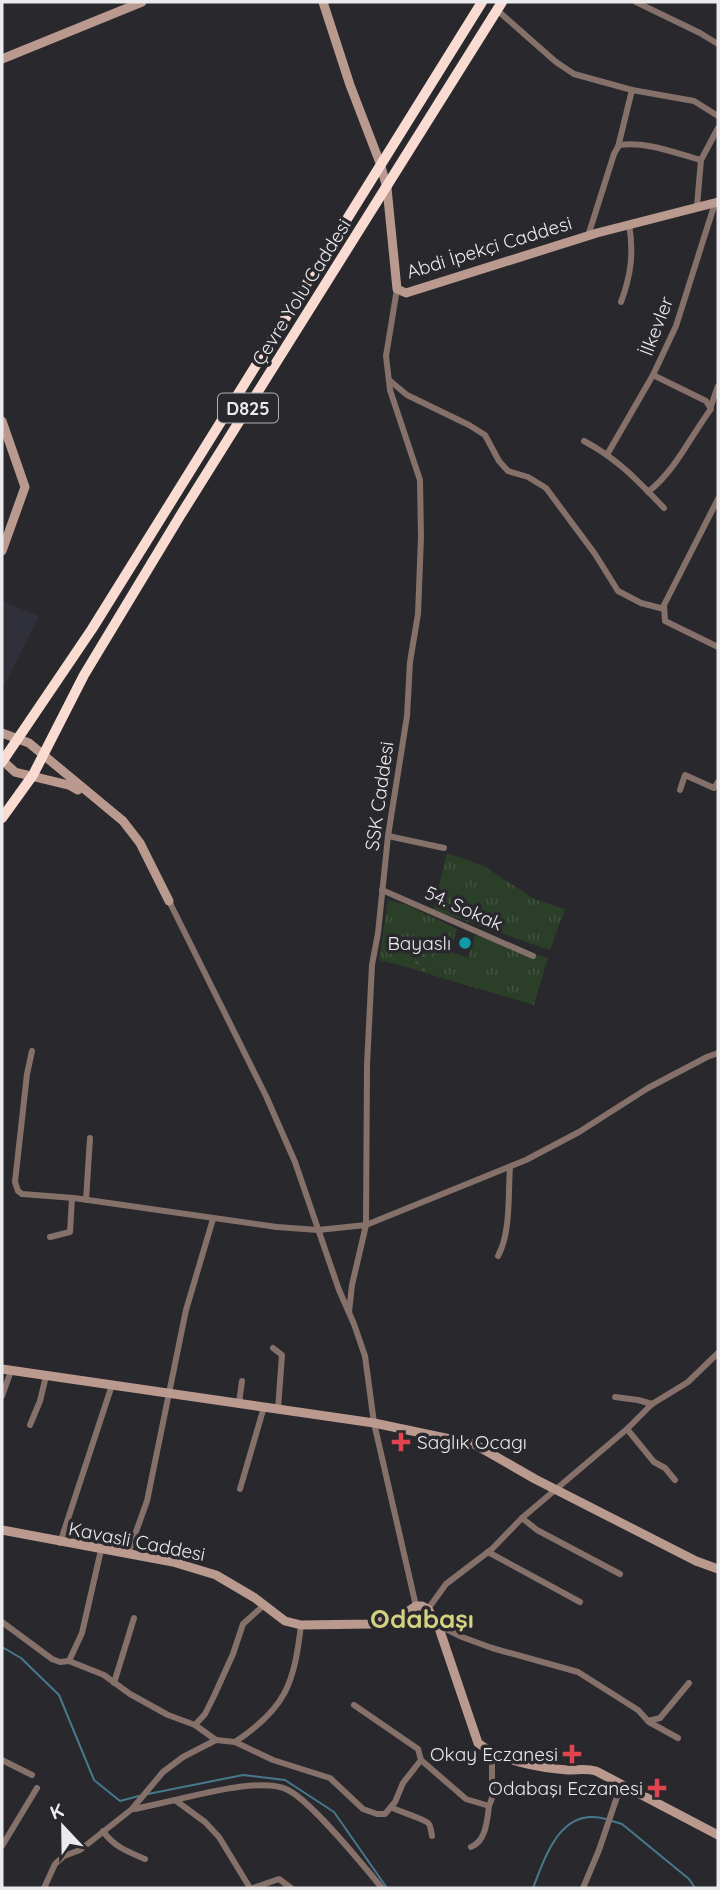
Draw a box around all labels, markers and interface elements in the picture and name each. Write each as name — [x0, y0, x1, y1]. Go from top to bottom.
street label: Abdi İpekçi Caddesi — [403, 210, 575, 284]
street label: Çevre Yolu Caddesi — [246, 214, 356, 370]
street label: İlkevler — [634, 292, 679, 359]
road number: D825 — [218, 394, 278, 422]
street label: SSK Caddesi — [359, 740, 399, 852]
street label: 54. Sokak — [421, 880, 507, 936]
place label: Bayaslı — [387, 931, 451, 955]
marker: Bayaslı — [457, 935, 473, 951]
place label: Saglık Ocagı — [417, 1430, 527, 1454]
marker: Saglık Ocagı — [391, 1432, 411, 1452]
street label: Kavasli Caddesi — [67, 1516, 207, 1566]
district label: Odabaşı — [370, 1602, 474, 1635]
place label: Okay Eczanesi — [430, 1742, 558, 1766]
marker: Okay Eczanesi — [564, 1746, 580, 1762]
place label: Odabaşı Eczanesi — [488, 1776, 643, 1800]
marker: Odabaşı Eczanesi — [649, 1780, 665, 1796]
north arrow — [28, 1792, 98, 1862]
text: K — [46, 1798, 67, 1825]

